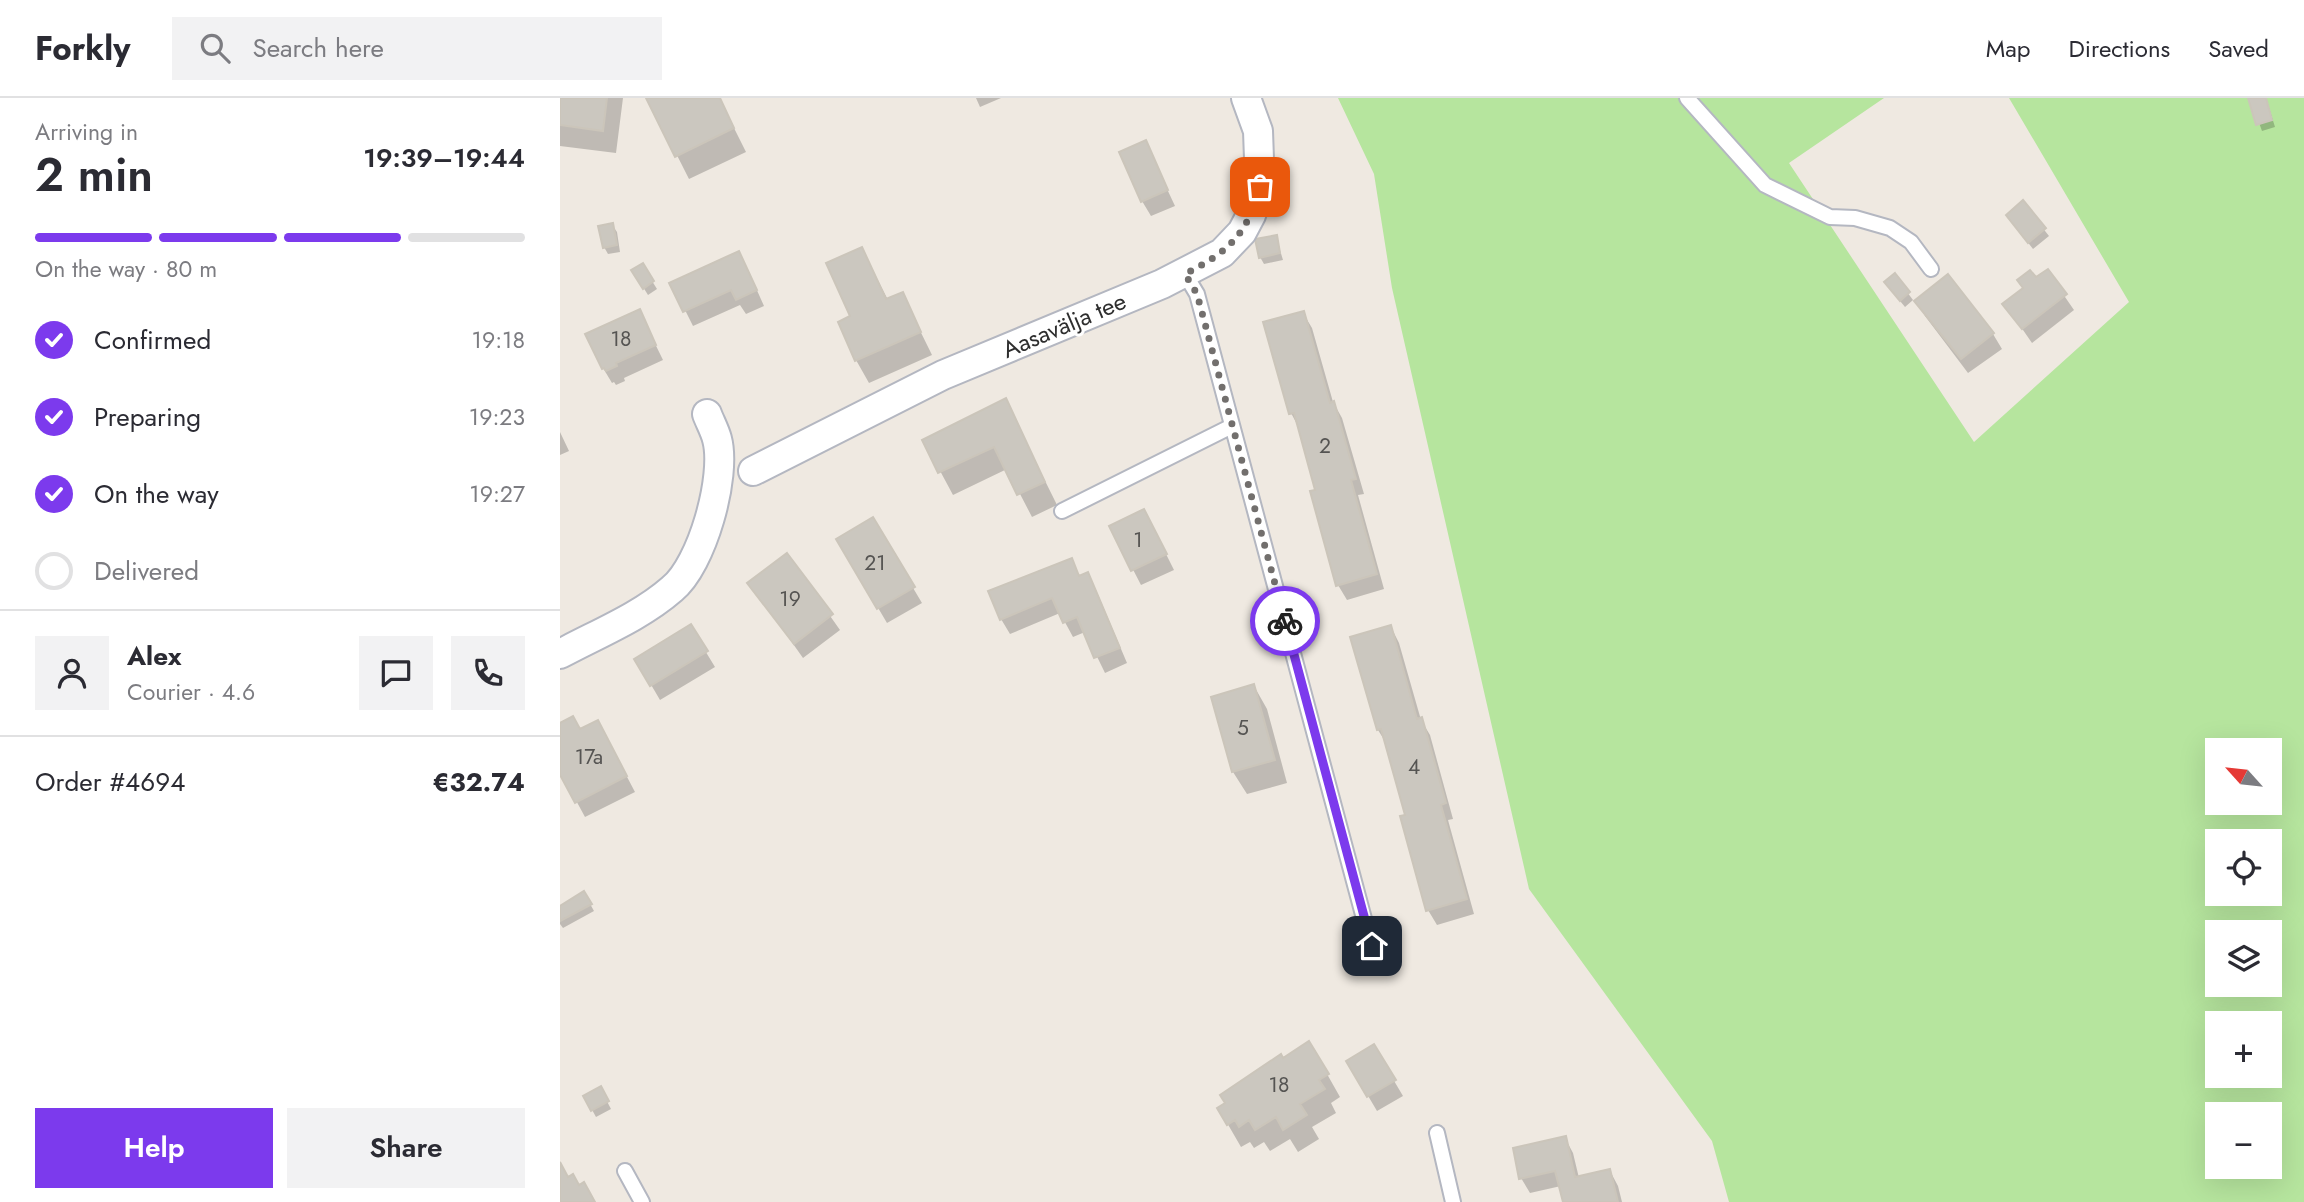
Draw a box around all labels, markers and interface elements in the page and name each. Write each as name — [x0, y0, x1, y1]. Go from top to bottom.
search box — [172, 17, 662, 80]
text: Forkly — [35, 25, 130, 72]
icon: search — [196, 29, 234, 67]
text: Search here — [252, 29, 384, 67]
text: Map — [1986, 31, 2031, 66]
text: Directions — [2069, 31, 2170, 66]
text: Saved — [2208, 31, 2269, 66]
text: Arriving in — [35, 115, 138, 149]
text: 19:39–19:44 — [363, 139, 525, 177]
text: 2 min — [35, 142, 153, 208]
pin — [1230, 157, 1290, 217]
icon: bag — [1241, 168, 1279, 206]
text: On the way · 80 m — [35, 252, 217, 286]
street label: Aasavälja tee — [997, 283, 1131, 367]
icon: check — [35, 321, 73, 359]
text: Confirmed — [94, 321, 211, 359]
text: 19:18 — [472, 323, 525, 357]
house number: 18 — [611, 324, 631, 354]
icon: check — [35, 398, 73, 436]
text: Preparing — [94, 398, 201, 436]
text: 19:23 — [469, 400, 525, 434]
house number: 2 — [1319, 431, 1331, 461]
icon: check — [35, 475, 73, 513]
text: On the way — [94, 475, 219, 513]
text: 19:27 — [469, 477, 525, 511]
house number: 1 — [1133, 525, 1143, 555]
house number: 21 — [864, 548, 886, 578]
text: Delivered — [94, 552, 199, 590]
house number: 19 — [779, 584, 801, 614]
courier — [1250, 586, 1320, 656]
icon: bike — [1266, 602, 1304, 640]
button: person — [35, 636, 109, 710]
button: chat — [359, 636, 433, 710]
button: phone — [451, 636, 525, 710]
text: Alex — [127, 637, 181, 675]
text: Courier · 4.6 — [127, 675, 255, 709]
house number: 5 — [1237, 713, 1249, 743]
north arrow — [2205, 738, 2282, 816]
map controls — [2205, 738, 2282, 1179]
house number: 17a — [575, 742, 603, 772]
house number: 4 — [1408, 752, 1420, 782]
text: Order #4694 — [35, 763, 185, 801]
text: €32.74 — [433, 763, 525, 801]
button: locate — [2205, 829, 2282, 906]
pin — [1342, 916, 1402, 976]
button: layers — [2205, 920, 2282, 997]
icon: home — [1353, 927, 1391, 965]
button: + — [2205, 1011, 2282, 1088]
house number: 18 — [1269, 1070, 1289, 1100]
button: − — [2205, 1102, 2282, 1179]
button: Help — [35, 1108, 273, 1188]
button: Share — [287, 1108, 525, 1188]

